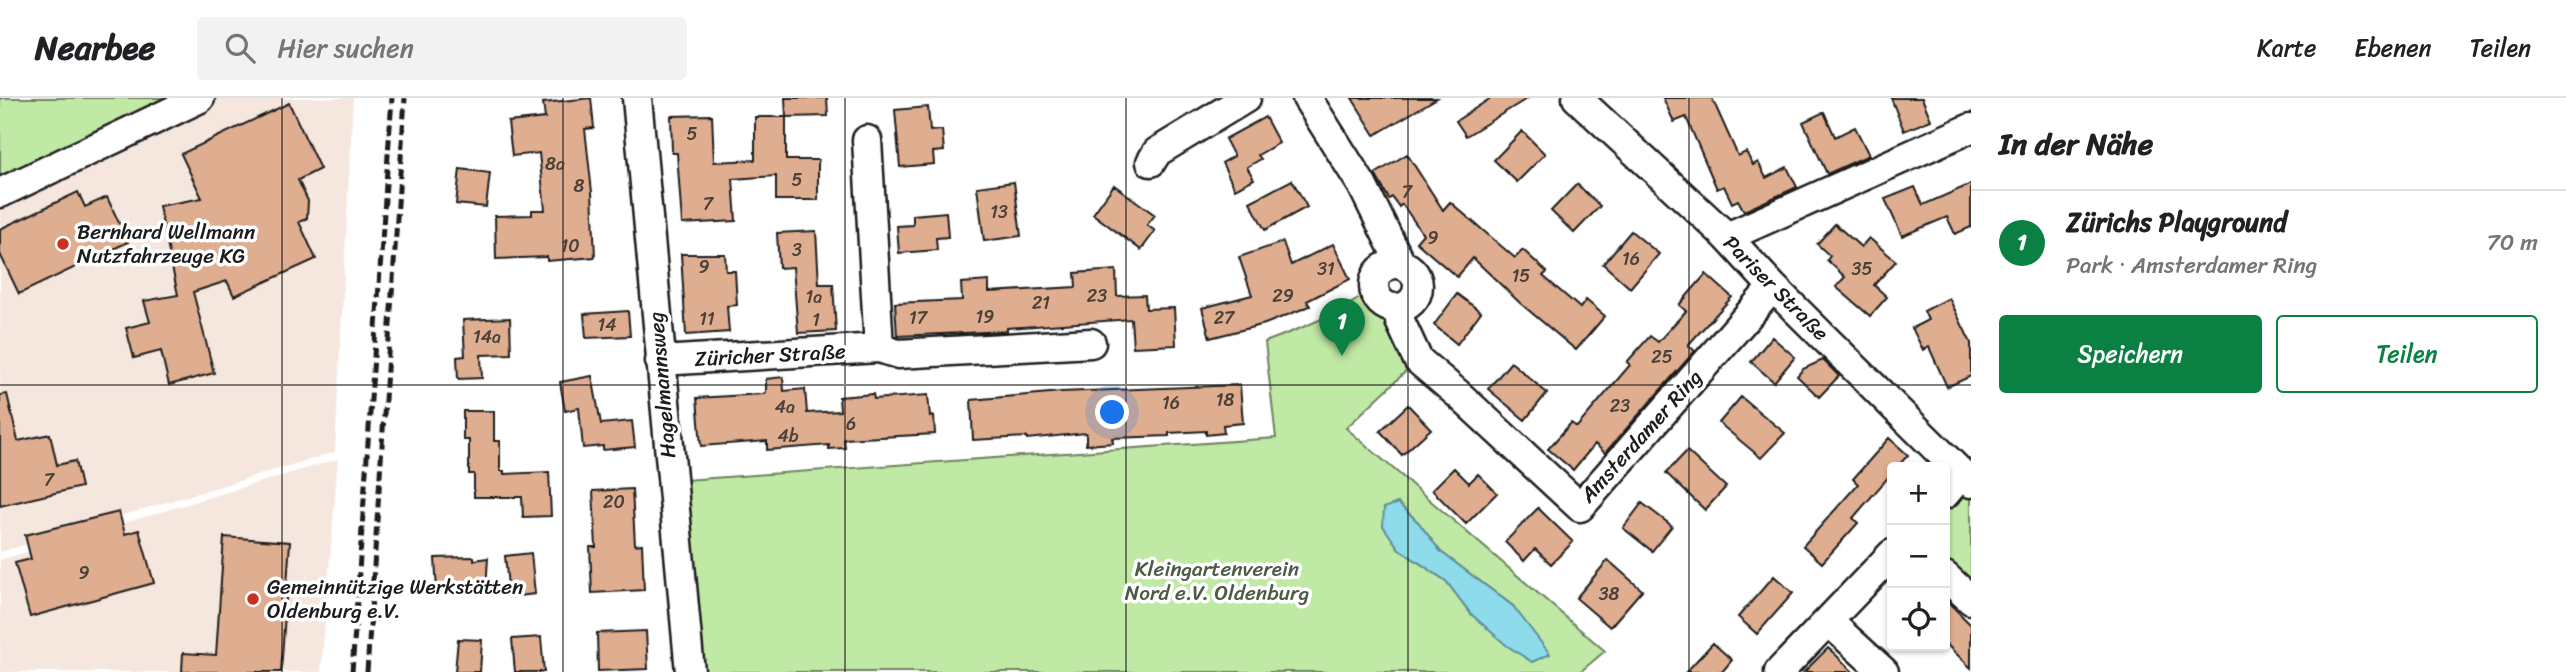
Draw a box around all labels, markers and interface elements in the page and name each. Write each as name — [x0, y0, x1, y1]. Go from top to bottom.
search box — [197, 17, 687, 80]
text: Nearbee — [35, 19, 155, 77]
text: Hier suchen — [277, 25, 414, 71]
text: Karte — [2257, 27, 2316, 69]
text: Ebenen — [2354, 27, 2432, 69]
text: Teilen — [2470, 27, 2531, 69]
icon: search — [221, 29, 259, 67]
text: In der Nähe — [1999, 117, 2153, 171]
house number: 5 — [687, 118, 698, 150]
house number: 8a — [545, 148, 565, 180]
house number: 5 — [792, 164, 803, 196]
house number: 8 — [574, 170, 585, 202]
house number: 7 — [1402, 176, 1414, 208]
house number: 7 — [703, 188, 715, 220]
house number: 13 — [990, 196, 1008, 228]
text: Zürichs Playground — [2066, 199, 2287, 245]
place label: Bernhard Wellmann Nutzfahrzeuge KG — [77, 213, 255, 275]
house number: 9 — [1427, 222, 1439, 254]
text: 1 — [2017, 222, 2027, 263]
text: 70 m — [2487, 222, 2538, 263]
street label: Pariser Straße — [1714, 226, 1838, 350]
house number: 10 — [560, 230, 580, 262]
house number: 3 — [792, 234, 802, 266]
marker: Bernhard Wellmann Nutzfahrzeuge KG — [55, 236, 71, 252]
house number: 16 — [1622, 243, 1640, 275]
text: Park · Amsterdamer Ring — [2066, 245, 2317, 286]
house number: 9 — [698, 251, 710, 283]
house number: 31 — [1317, 253, 1335, 285]
house number: 35 — [1852, 253, 1872, 285]
house number: 15 — [1512, 260, 1530, 292]
house number: 23 — [1087, 280, 1107, 312]
house number: 29 — [1272, 280, 1294, 312]
house number: 1a — [806, 281, 822, 313]
house number: 21 — [1032, 287, 1050, 319]
pin: 1 — [1319, 298, 1365, 356]
house number: 19 — [976, 301, 994, 333]
house number: 17 — [909, 302, 929, 334]
house number: 27 — [1214, 302, 1236, 334]
house number: 11 — [699, 303, 715, 335]
house number: 1 — [812, 304, 820, 336]
house number: 14 — [598, 309, 616, 341]
street label: Hagelmannsweg — [637, 310, 687, 460]
button: Speichern — [1999, 315, 2262, 393]
button: Teilen — [2276, 315, 2538, 393]
house number: 14a — [473, 321, 501, 353]
street label: Züricher Straße — [693, 332, 847, 378]
house number: 25 — [1651, 341, 1673, 373]
street label: Amsterdamer Ring — [1569, 360, 1712, 513]
house number: 18 — [1216, 384, 1234, 416]
house number: 16 — [1162, 387, 1180, 419]
house number: 23 — [1610, 390, 1630, 422]
house number: 4a — [775, 391, 795, 423]
your location — [1095, 395, 1129, 429]
house number: 6 — [846, 408, 856, 440]
house number: 4b — [777, 420, 799, 452]
map controls — [1887, 462, 1950, 651]
button: + — [1887, 462, 1950, 525]
house number: 7 — [44, 464, 56, 496]
house number: 20 — [603, 486, 625, 518]
button: − — [1887, 525, 1950, 588]
park label: Kleingartenverein Nord e.V. Oldenburg — [1125, 550, 1309, 612]
house number: 9 — [78, 557, 90, 589]
place label: Gemeinnützige Werkstätten Oldenburg e.V. — [267, 568, 523, 630]
house number: 38 — [1599, 578, 1620, 610]
button: locate — [1887, 588, 1950, 651]
marker: Gemeinnützige Werkstätten Oldenburg e.V. — [245, 591, 261, 607]

